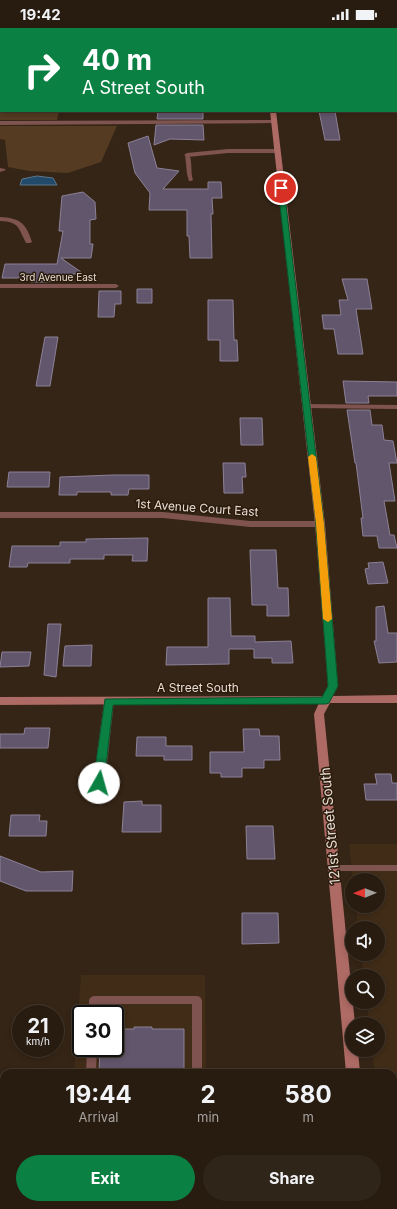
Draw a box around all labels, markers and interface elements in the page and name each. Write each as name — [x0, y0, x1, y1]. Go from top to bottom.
text: 19:42 — [20, 5, 61, 24]
text: 40 m — [82, 43, 152, 77]
icon: right — [16, 44, 68, 96]
text: A Street South — [82, 77, 205, 98]
pin — [264, 171, 298, 205]
icon: arrive — [270, 177, 292, 199]
street label: 3rd Avenue East — [20, 271, 97, 283]
street label: 1st Avenue Court East — [135, 496, 259, 519]
street label: A Street South — [157, 680, 239, 695]
position arrow — [78, 762, 120, 804]
street label: 121st Street South — [316, 767, 343, 885]
north arrow — [345, 873, 385, 913]
map controls — [345, 873, 385, 1057]
button: sound — [345, 921, 385, 961]
button: search — [345, 969, 385, 1009]
speed limit sign: 30 — [72, 1005, 124, 1057]
text: 21 — [27, 1014, 49, 1038]
button: layers — [345, 1017, 385, 1057]
text: km/h — [26, 1035, 50, 1047]
text: 19:44 — [65, 1080, 132, 1109]
text: 2 — [201, 1080, 216, 1109]
text: 580 — [285, 1080, 332, 1109]
text: Arrival — [79, 1109, 119, 1125]
text: min — [197, 1109, 219, 1125]
text: m — [302, 1109, 314, 1125]
button: Exit — [16, 1155, 195, 1201]
button: Share — [203, 1155, 381, 1201]

